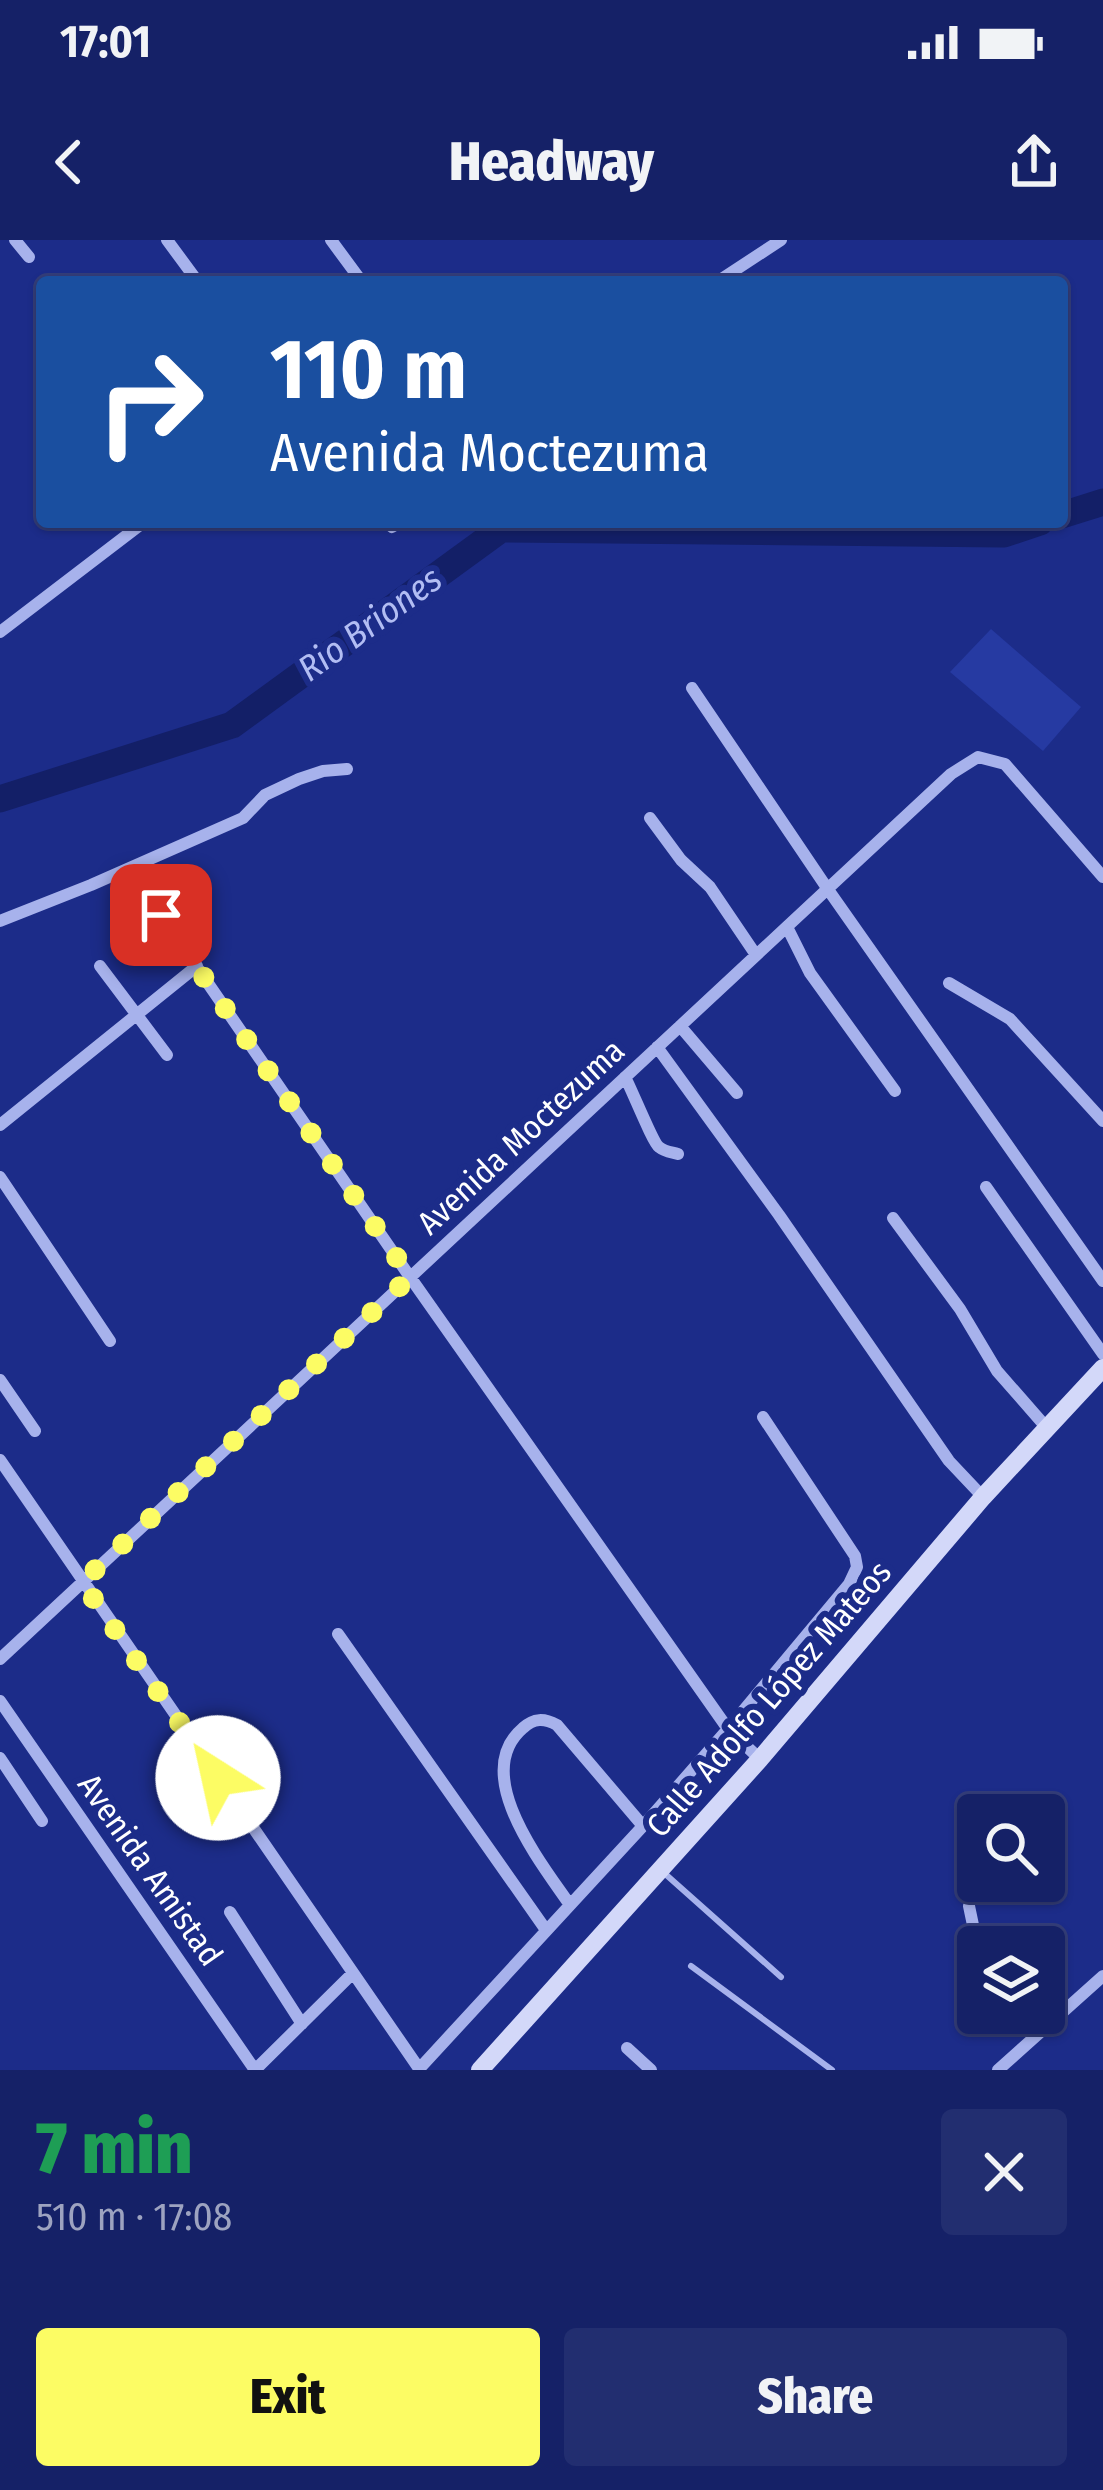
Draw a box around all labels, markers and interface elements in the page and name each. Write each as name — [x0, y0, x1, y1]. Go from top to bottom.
text: 17:01 — [60, 15, 151, 69]
icon: back — [36, 129, 102, 195]
icon: share — [1001, 129, 1067, 195]
text: Headway — [449, 130, 654, 194]
text: 110 m — [270, 319, 467, 420]
icon: right — [72, 324, 228, 480]
text: Avenida Moctezuma — [270, 421, 709, 485]
water label: Rio Briones — [290, 557, 450, 691]
pin — [110, 864, 212, 966]
icon: arrive — [128, 882, 194, 948]
street label: Avenida Moctezuma — [409, 1031, 633, 1243]
street label: Calle Adolfo López Mateos — [638, 1553, 900, 1845]
position arrow — [155, 1715, 281, 1841]
street label: Avenida Amistad — [69, 1766, 231, 1974]
map controls — [957, 1794, 1065, 2034]
button: search — [957, 1794, 1065, 1902]
button: layers — [957, 1926, 1065, 2034]
text: 7 min — [36, 2106, 193, 2192]
button: close — [941, 2109, 1067, 2235]
text: 510 m · 17:08 — [36, 2194, 232, 2240]
button: Exit — [36, 2328, 540, 2466]
button: Share — [564, 2328, 1067, 2466]

